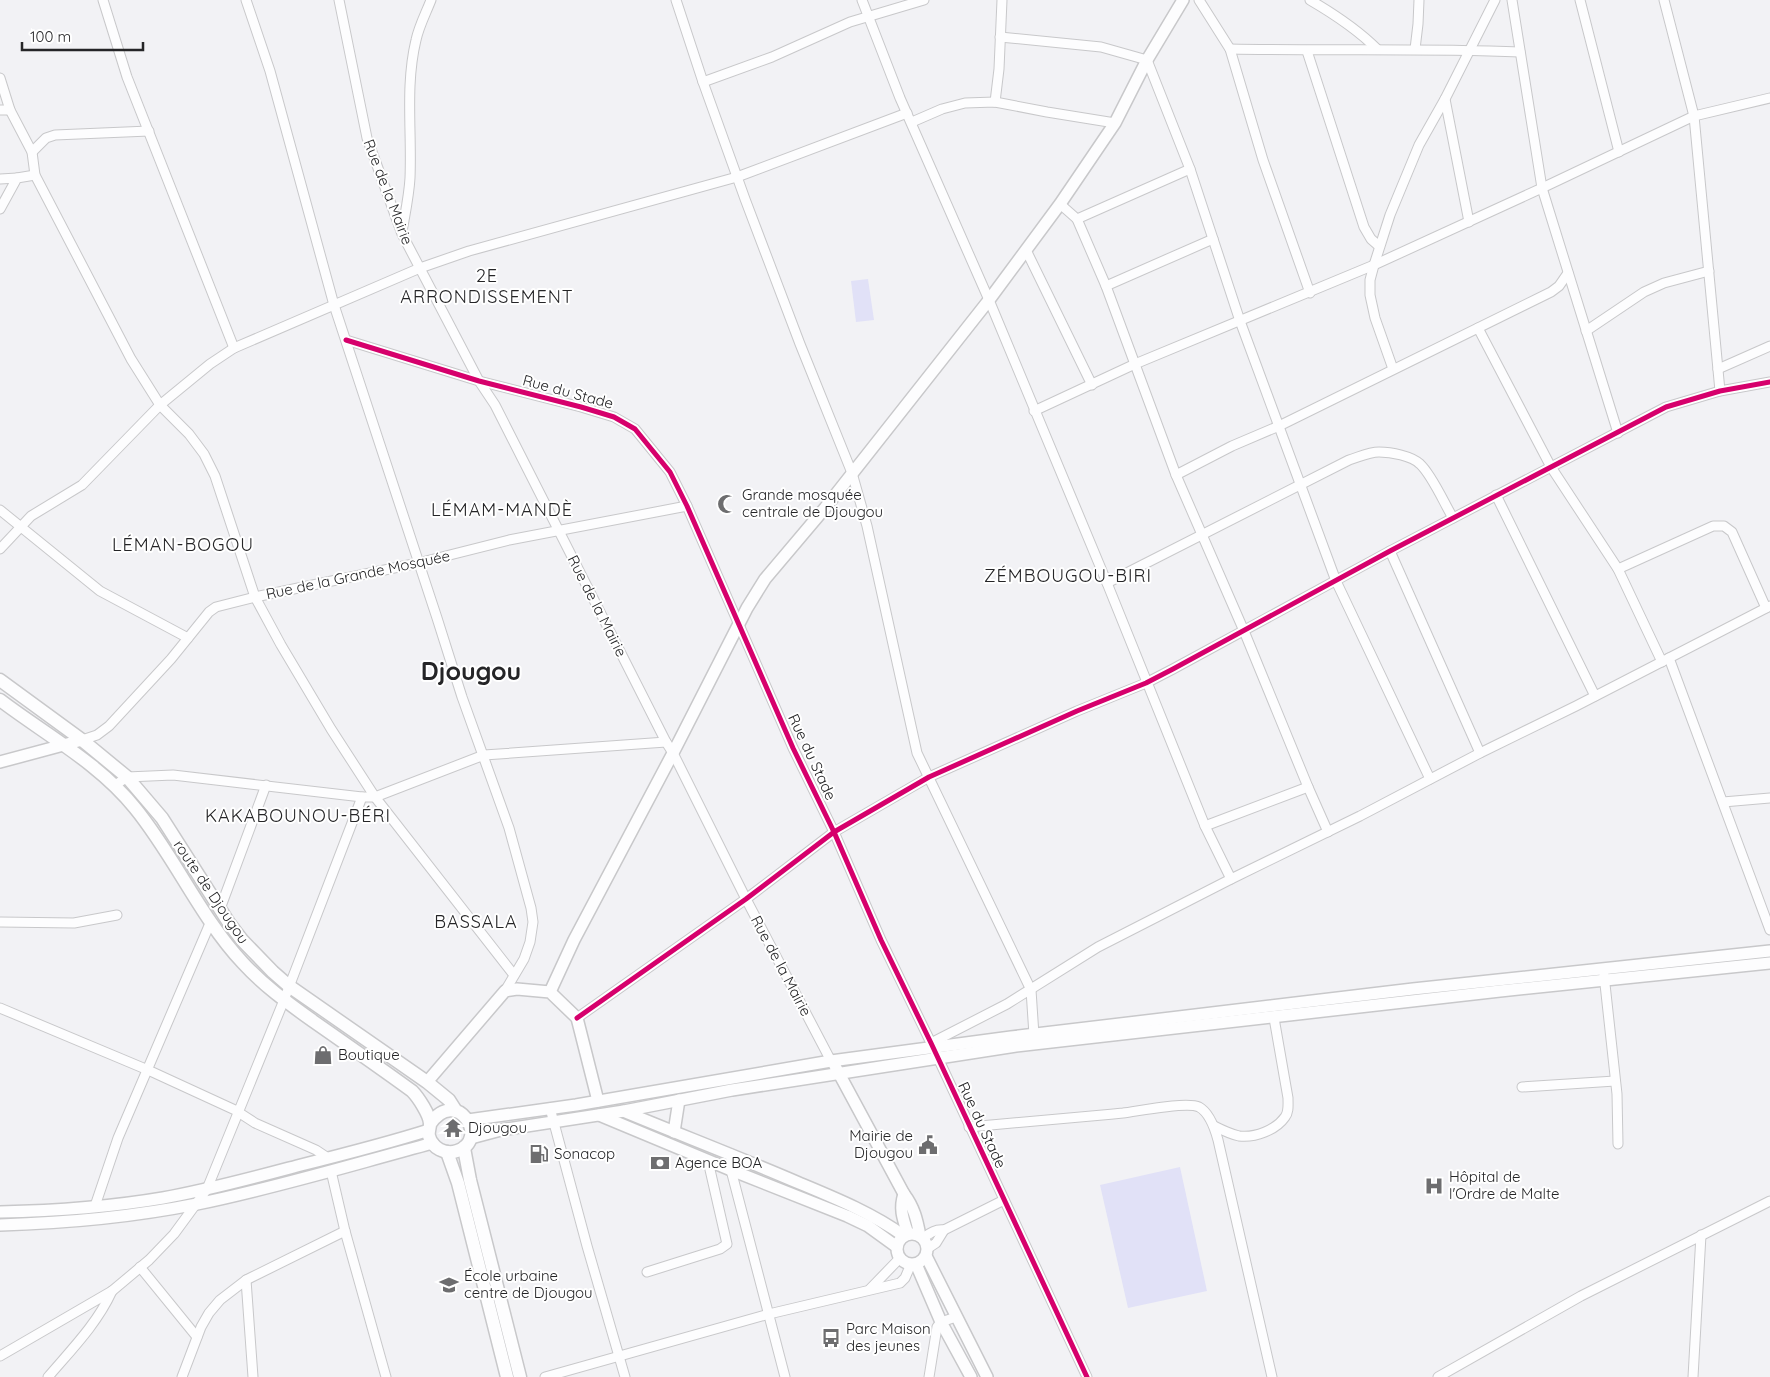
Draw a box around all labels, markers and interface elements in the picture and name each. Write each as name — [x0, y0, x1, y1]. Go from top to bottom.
scale bar — [22, 20, 144, 52]
text: 100 m — [30, 27, 71, 46]
street label: Rue de la Mairie — [360, 136, 417, 247]
district label: 2E ARRONDISSEMENT — [400, 264, 574, 308]
street label: Rue du Stade — [521, 370, 616, 413]
place label: Grande mosquée centrale de Djougou — [742, 485, 883, 521]
mosque icon: Grande mosquée centrale de Djougou — [716, 493, 738, 515]
district label: LÉMAM-MANDÈ — [431, 498, 573, 521]
district label: LÉMAN-BOGOU — [112, 533, 254, 556]
street label: Rue de la Grande Mosquée — [264, 546, 452, 603]
street label: Rue de la Mairie — [564, 552, 631, 660]
district label: ZÉMBOUGOU-BIRI — [984, 564, 1152, 587]
district label: Djougou — [421, 655, 521, 686]
street label: Rue du Stade — [784, 711, 841, 803]
district label: KAKABOUNOU-BÉRI — [205, 804, 391, 827]
street label: route de Djougou — [170, 836, 253, 947]
district label: BASSALA — [434, 910, 518, 933]
street label: Rue de la Mairie — [747, 912, 816, 1019]
shop icon: Boutique — [312, 1044, 334, 1066]
place label: Boutique — [338, 1045, 400, 1064]
street label: Rue du Stade — [954, 1079, 1011, 1171]
temple icon: Djougou — [442, 1117, 464, 1139]
place label: Djougou — [468, 1118, 527, 1137]
place label: Mairie de Djougou — [849, 1126, 913, 1162]
public building icon: Mairie de Djougou — [917, 1134, 939, 1156]
fuel station icon: Sonacop — [528, 1143, 550, 1165]
place label: Sonacop — [554, 1144, 615, 1163]
bank icon: Agence BOA — [649, 1152, 671, 1174]
place label: Agence BOA — [675, 1153, 762, 1172]
place label: Hôpital de l'Ordre de Malte — [1449, 1167, 1559, 1203]
hospital icon: Hôpital de l'Ordre de Malte — [1423, 1175, 1445, 1197]
place label: École urbaine centre de Djougou — [464, 1266, 593, 1302]
school or university icon: École urbaine centre de Djougou — [438, 1274, 460, 1296]
place label: Parc Maison des jeunes — [846, 1319, 931, 1355]
bus stop icon: Parc Maison des jeunes — [820, 1327, 842, 1349]

